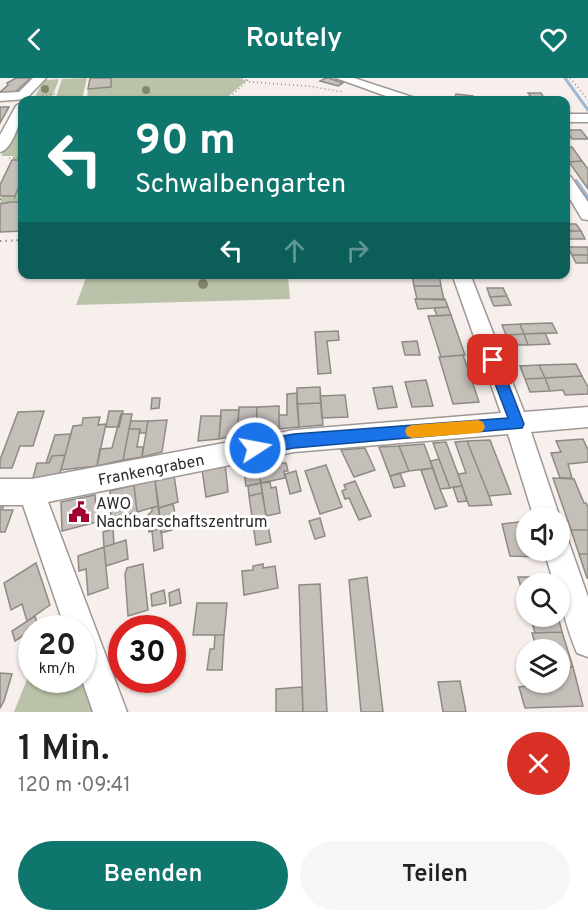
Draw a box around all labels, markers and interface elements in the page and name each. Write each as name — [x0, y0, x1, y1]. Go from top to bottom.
text: Routely — [246, 22, 342, 56]
icon: back — [18, 23, 51, 56]
icon: heart — [537, 23, 570, 56]
text: 90 m — [135, 116, 236, 169]
icon: left — [36, 120, 114, 198]
text: Schwalbengarten — [135, 168, 346, 202]
icon: left — [215, 234, 248, 267]
icon: ahead — [278, 234, 311, 267]
icon: right — [341, 234, 374, 267]
pin — [467, 334, 518, 385]
icon: arrive — [476, 343, 509, 376]
position arrow — [223, 416, 287, 480]
street label: Frankengraben — [97, 451, 206, 491]
place label: AWO Nachbarschaftszentrum — [96, 495, 268, 533]
public building icon: AWO Nachbarschaftszentrum — [67, 500, 91, 524]
map controls — [516, 507, 570, 693]
button: sound — [516, 507, 570, 561]
button: search — [516, 573, 570, 627]
speed limit sign: 30 — [108, 615, 186, 693]
text: 20 — [38, 628, 76, 665]
button: layers — [516, 639, 570, 693]
text: km/h — [39, 660, 75, 679]
text: 1 Min. — [18, 727, 110, 773]
button: close — [507, 732, 570, 795]
text: 120 m · 09:41 — [18, 773, 131, 799]
button: Beenden — [18, 841, 288, 910]
button: Teilen — [300, 841, 570, 910]

